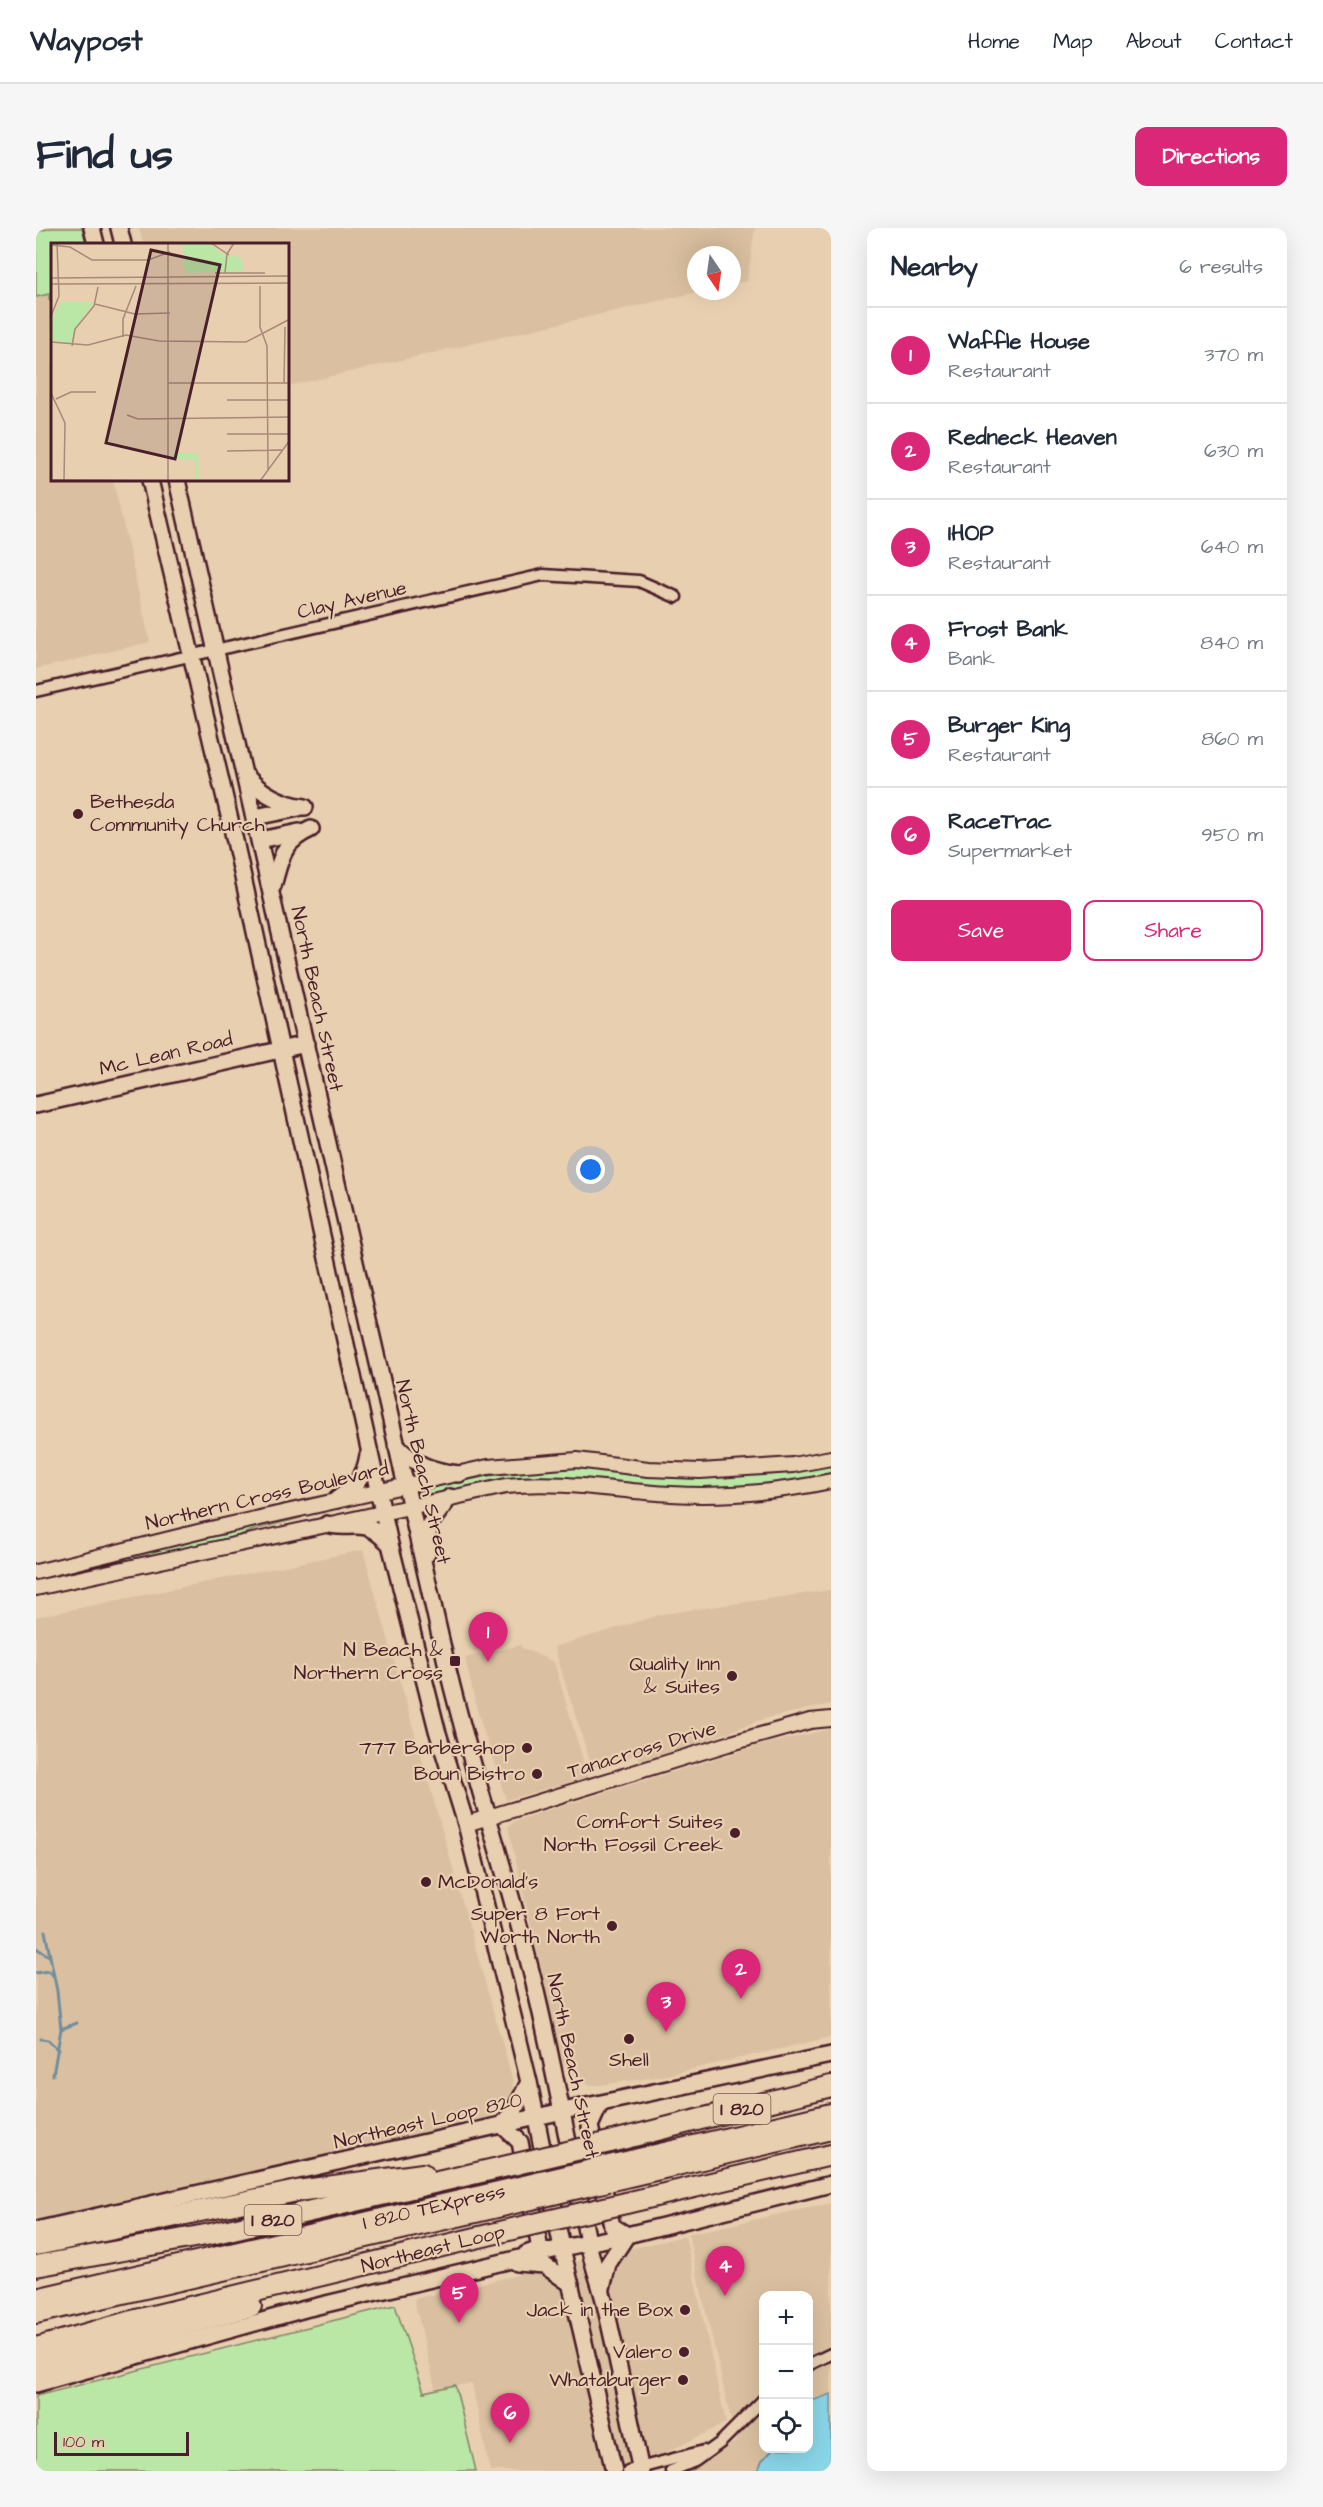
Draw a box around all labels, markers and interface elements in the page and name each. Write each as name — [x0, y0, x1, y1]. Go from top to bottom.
text: Waypost — [30, 22, 143, 61]
text: Home — [968, 27, 1020, 56]
text: Map — [1053, 27, 1093, 56]
text: About — [1126, 27, 1182, 56]
text: Contact — [1215, 27, 1293, 56]
text: Find us — [36, 127, 173, 185]
button: Directions — [1135, 127, 1287, 186]
inset map — [51, 243, 290, 482]
north arrow — [687, 246, 741, 300]
text: Nearby — [891, 249, 978, 285]
text: 6 results — [1179, 253, 1263, 281]
text: Waffle House — [948, 326, 1090, 357]
text: 1 — [909, 341, 912, 369]
text: 370 m — [1204, 341, 1263, 369]
text: Restaurant — [948, 357, 1051, 385]
text: Redneck Heaven — [948, 422, 1117, 453]
text: 2 — [905, 437, 916, 465]
text: 630 m — [1204, 437, 1263, 465]
text: Restaurant — [948, 453, 1051, 481]
text: IHOP — [948, 518, 993, 549]
text: 3 — [905, 533, 916, 561]
text: 640 m — [1201, 533, 1263, 561]
text: Restaurant — [948, 549, 1051, 577]
street label: Clay Avenue — [295, 574, 410, 627]
text: Frost Bank — [948, 614, 1068, 645]
text: 4 — [904, 629, 917, 657]
text: 840 m — [1200, 629, 1263, 657]
text: Bank — [948, 645, 995, 673]
text: Burger King — [948, 710, 1070, 741]
text: 5 — [903, 725, 918, 753]
text: 860 m — [1201, 725, 1263, 753]
text: Restaurant — [948, 741, 1051, 769]
place label: Bethesda Community Church — [90, 788, 265, 840]
text: RaceTrac — [948, 806, 1052, 837]
marker: Bethesda Community Church — [71, 807, 85, 821]
text: 6 — [904, 821, 917, 849]
text: 950 m — [1201, 821, 1263, 849]
text: Supermarket — [948, 837, 1072, 865]
button: Save — [891, 900, 1071, 961]
button: Share — [1083, 900, 1263, 961]
street label: North Beach Street — [284, 904, 350, 1094]
street label: Mc Lean Road — [97, 1025, 235, 1083]
your location — [576, 1155, 605, 1184]
street label: North Beach Street — [388, 1377, 458, 1567]
street label: Northern Cross Boulevard — [143, 1454, 391, 1538]
pin: 1 — [468, 1612, 508, 1662]
place label: N Beach & Northern Cross — [294, 1636, 444, 1687]
place label: Quality Inn & Suites — [629, 1650, 720, 1701]
marker: N Beach & Northern Cross — [448, 1654, 462, 1668]
marker: Quality Inn & Suites — [725, 1669, 739, 1683]
street label: Tanacross Drive — [564, 1714, 720, 1786]
place label: 777 Barbershop — [359, 1734, 515, 1762]
marker: 777 Barbershop — [520, 1741, 534, 1755]
place label: Boun Bistro — [414, 1760, 525, 1788]
marker: Boun Bistro — [530, 1767, 544, 1781]
place label: Comfort Suites North Fossil Creek — [544, 1808, 723, 1859]
marker: Comfort Suites North Fossil Creek — [728, 1826, 742, 1840]
place label: McDonald's — [438, 1868, 538, 1896]
marker: McDonald's — [419, 1875, 433, 1889]
place label: Super 8 Fort Worth North — [471, 1900, 600, 1951]
marker: Super 8 Fort Worth North — [605, 1919, 619, 1933]
pin: 2 — [722, 1950, 760, 1999]
street label: North Beach Street — [540, 1971, 606, 2161]
pin: 3 — [646, 1982, 686, 2032]
marker: Shell — [622, 2032, 636, 2046]
place label: Shell — [609, 2046, 649, 2074]
street label: Northeast Loop 820 — [331, 2086, 525, 2156]
road number: I 820 — [714, 2094, 770, 2124]
street label: I 820 TEXpress — [360, 2177, 508, 2237]
road number: I 820 — [244, 2205, 302, 2235]
street label: Northeast Loop — [358, 2218, 508, 2280]
pin: 4 — [706, 2246, 744, 2296]
pin: 5 — [440, 2274, 478, 2323]
map controls — [759, 2291, 813, 2453]
button: + — [759, 2291, 813, 2345]
place label: Jack in the Box — [527, 2296, 674, 2324]
marker: Jack in the Box — [678, 2303, 692, 2317]
place label: Valero — [613, 2338, 672, 2366]
marker: Valero — [677, 2345, 691, 2359]
button: − — [759, 2345, 813, 2399]
place label: Whataburger — [549, 2366, 671, 2395]
marker: Whataburger — [676, 2373, 690, 2387]
pin: 6 — [490, 2394, 530, 2443]
button: locate — [759, 2399, 813, 2453]
scale bar — [54, 2429, 189, 2456]
text: 100 m — [63, 2431, 104, 2453]

